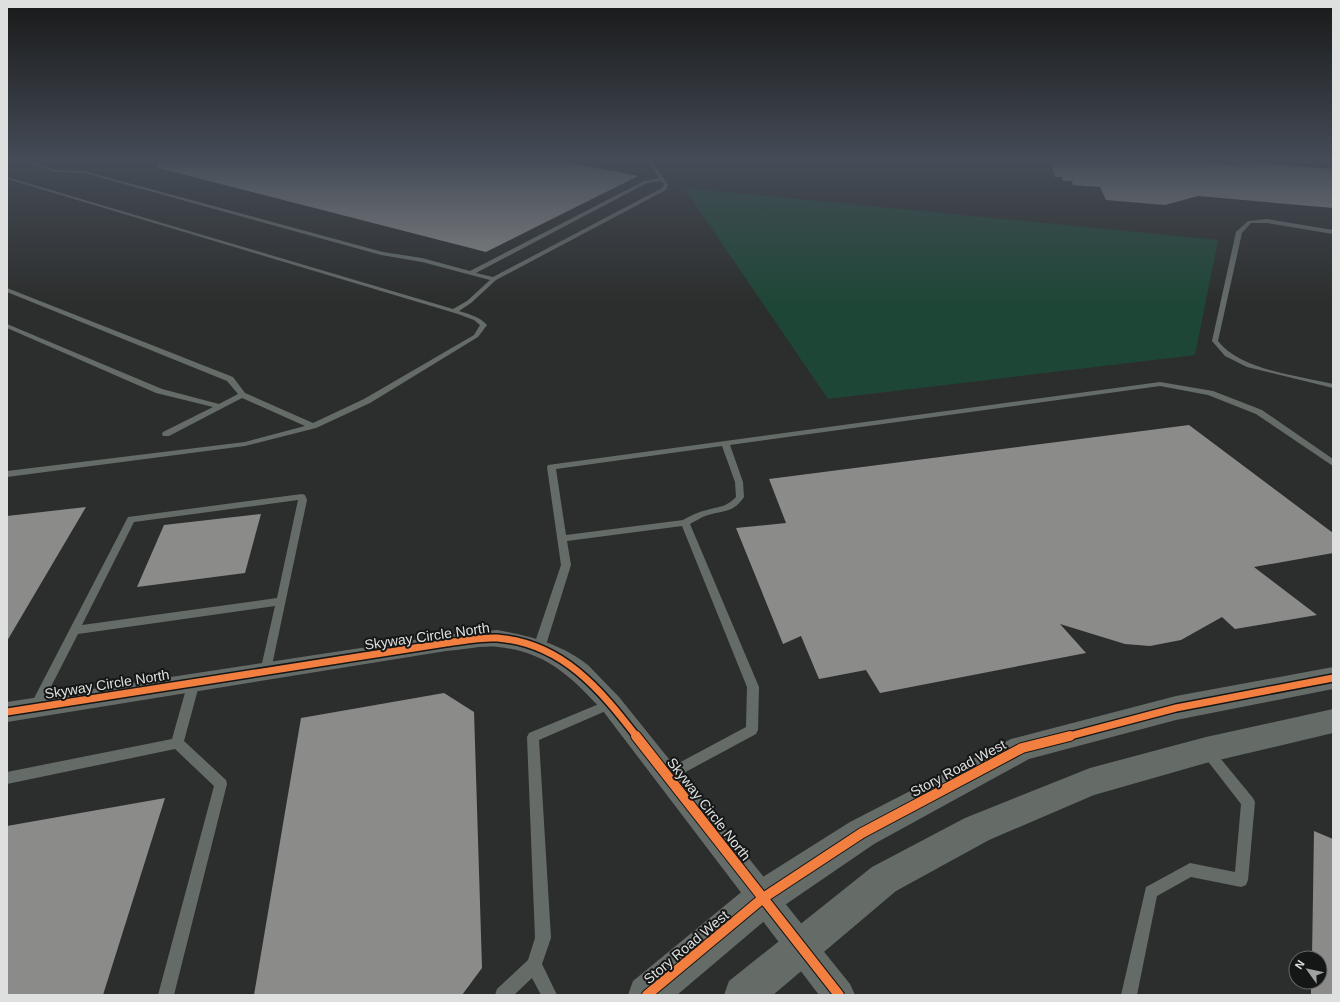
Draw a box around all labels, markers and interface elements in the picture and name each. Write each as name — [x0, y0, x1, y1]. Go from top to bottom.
street label: Skyway Circle North — [363, 619, 491, 653]
street label: Skyway Circle North — [44, 666, 170, 702]
street label: Story Road West — [908, 736, 1008, 800]
street label: Skyway Circle North — [664, 754, 754, 864]
street label: Story Road West — [640, 907, 732, 987]
north arrow — [1288, 950, 1328, 990]
text: N — [1292, 958, 1307, 971]

